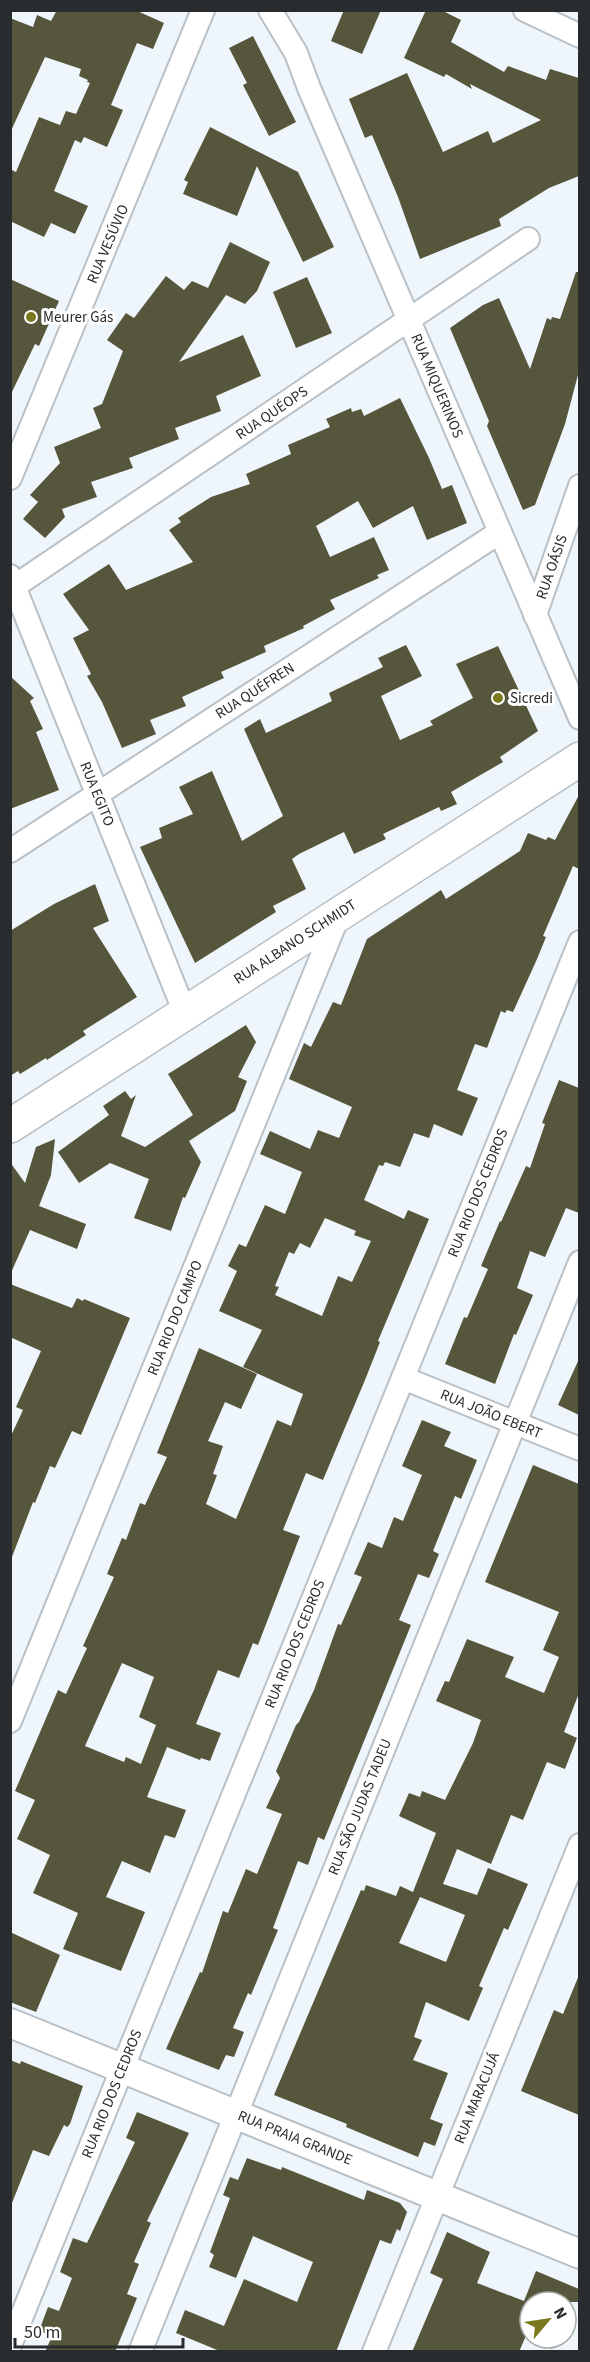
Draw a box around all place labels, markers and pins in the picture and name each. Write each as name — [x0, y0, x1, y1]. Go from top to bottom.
place label: Meurer Gás — [43, 307, 113, 328]
marker: Meurer Gás — [24, 310, 38, 324]
place label: Sicredi — [510, 688, 553, 709]
marker: Sicredi — [491, 691, 505, 705]

